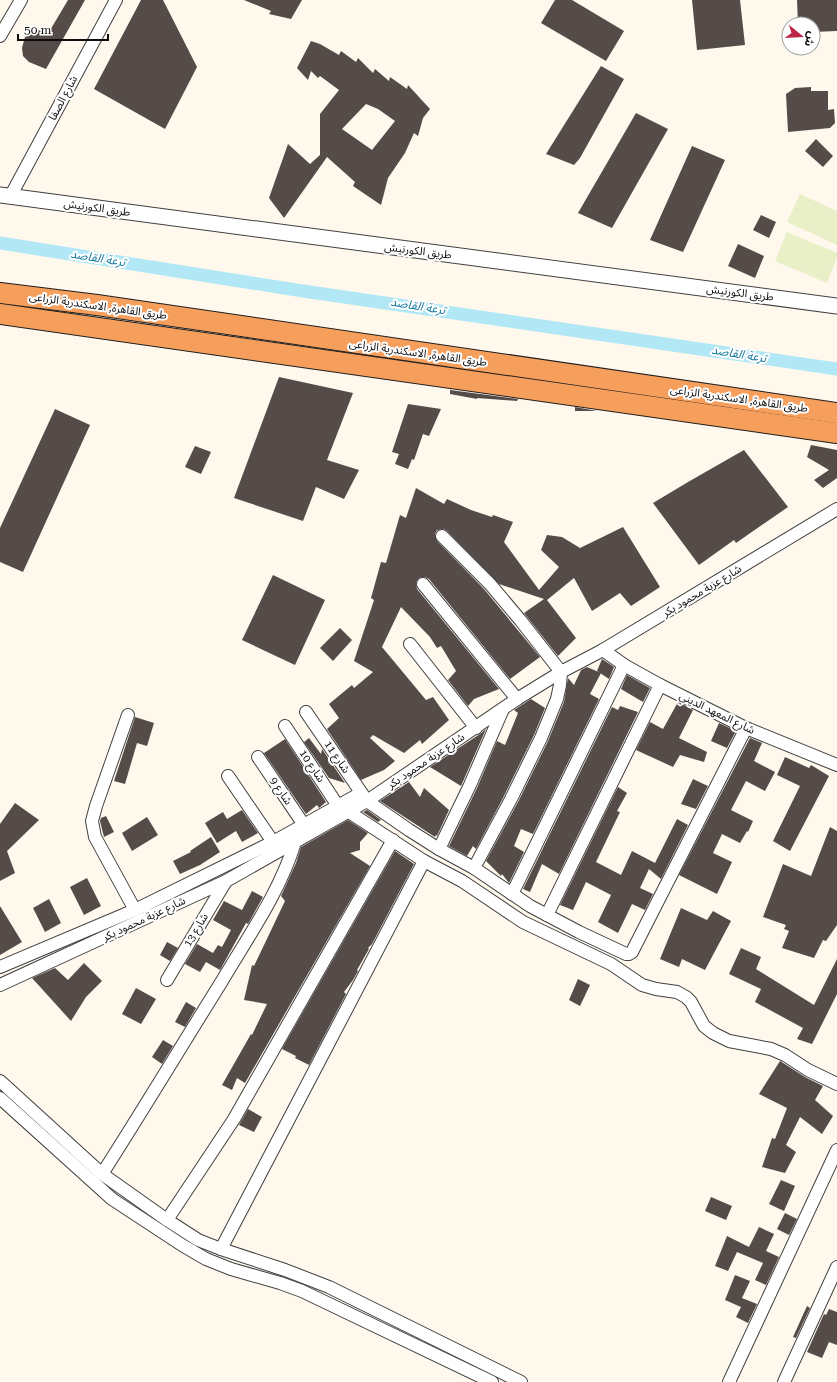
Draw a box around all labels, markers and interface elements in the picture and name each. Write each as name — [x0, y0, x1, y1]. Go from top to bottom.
scale bar — [18, 16, 108, 42]
north arrow — [781, 16, 821, 56]
text: 50 m — [24, 23, 51, 37]
text: ش — [802, 30, 819, 48]
street label: شارع الصفا — [46, 73, 81, 123]
street label: طريق الكورنيش — [63, 197, 131, 219]
street label: طريق الكورنيش — [384, 240, 452, 262]
water label: ترعة القاصد — [69, 247, 129, 270]
street label: طريق الكورنيش — [706, 282, 774, 304]
street label: طريق القاهرة, الاسكندرية الزراعى — [28, 290, 168, 322]
water label: ترعة القاصد — [389, 295, 449, 318]
street label: طريق القاهرة, الاسكندرية الزراعى — [348, 337, 488, 369]
water label: ترعة القاصد — [710, 343, 770, 366]
street label: طريق القاهرة, الاسكندرية الزراعى — [669, 383, 809, 415]
street label: شارع عزبة محمود بكر — [659, 562, 745, 621]
street label: شارع المعهد الديني — [676, 689, 757, 739]
street label: شارع عزبة محمود بكر — [384, 730, 468, 793]
street label: شارع 11 — [321, 738, 353, 777]
street label: شارع 10 — [296, 747, 328, 786]
street label: شارع 9 — [266, 775, 295, 808]
street label: شارع عزبة محمود بكر — [99, 894, 188, 945]
street label: شارع 13 — [181, 911, 212, 950]

